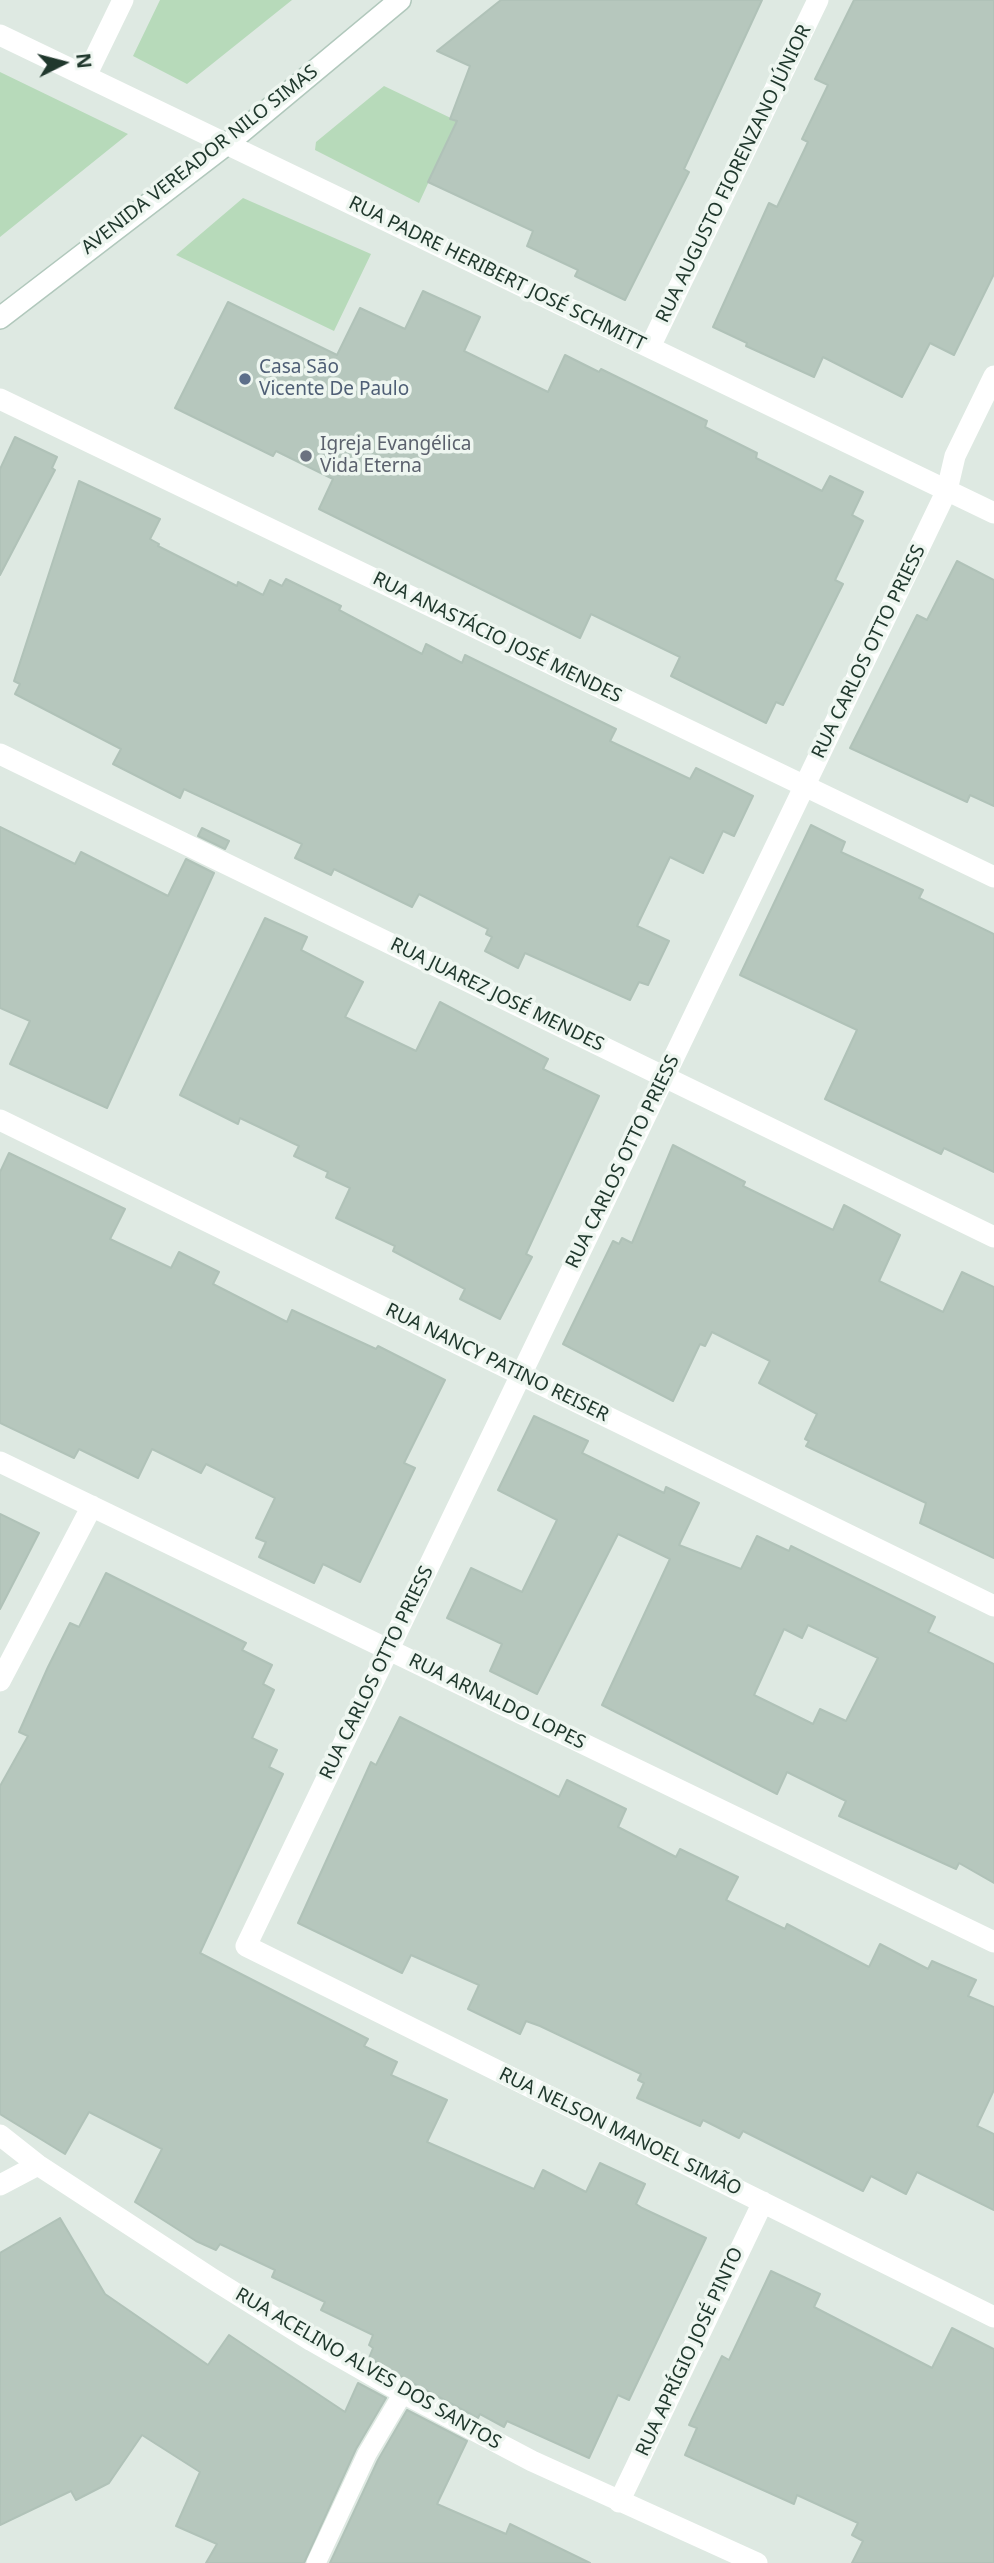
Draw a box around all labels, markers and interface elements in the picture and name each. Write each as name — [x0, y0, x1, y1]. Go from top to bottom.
street label: RUA AUGUSTO FIORENZANO JÚNIOR — [652, 21, 816, 327]
north arrow — [28, 28, 98, 98]
street label: AVENIDA VEREADOR NILO SIMAS — [77, 61, 323, 259]
street label: RUA PADRE HERIBERT JOSÉ SCHMITT — [345, 192, 649, 356]
place label: Casa São Vicente De Paulo — [259, 357, 409, 401]
marker: Casa São Vicente De Paulo — [237, 371, 253, 387]
place label: Igreja Evangélica Vida Eterna — [320, 434, 471, 478]
marker: Igreja Evangélica Vida Eterna — [298, 448, 314, 464]
street label: RUA CARLOS OTTO PRIESS — [807, 542, 931, 762]
street label: RUA ANASTÁCIO JOSÉ MENDES — [369, 568, 625, 708]
street label: RUA JUAREZ JOSÉ MENDES — [386, 933, 608, 1057]
street label: RUA CARLOS OTTO PRIESS — [561, 1052, 685, 1272]
street label: RUA NANCY PATINO REISER — [382, 1299, 612, 1427]
street label: RUA CARLOS OTTO PRIESS — [315, 1563, 439, 1783]
street label: RUA ARNALDO LOPES — [405, 1649, 589, 1755]
street label: RUA NELSON MANOEL SIMÃO — [495, 2063, 745, 2201]
street label: RUA APRÍGIO JOSÉ PINTO — [632, 2244, 748, 2460]
street label: RUA ACELINO ALVES DOS SANTOS — [231, 2283, 505, 2455]

